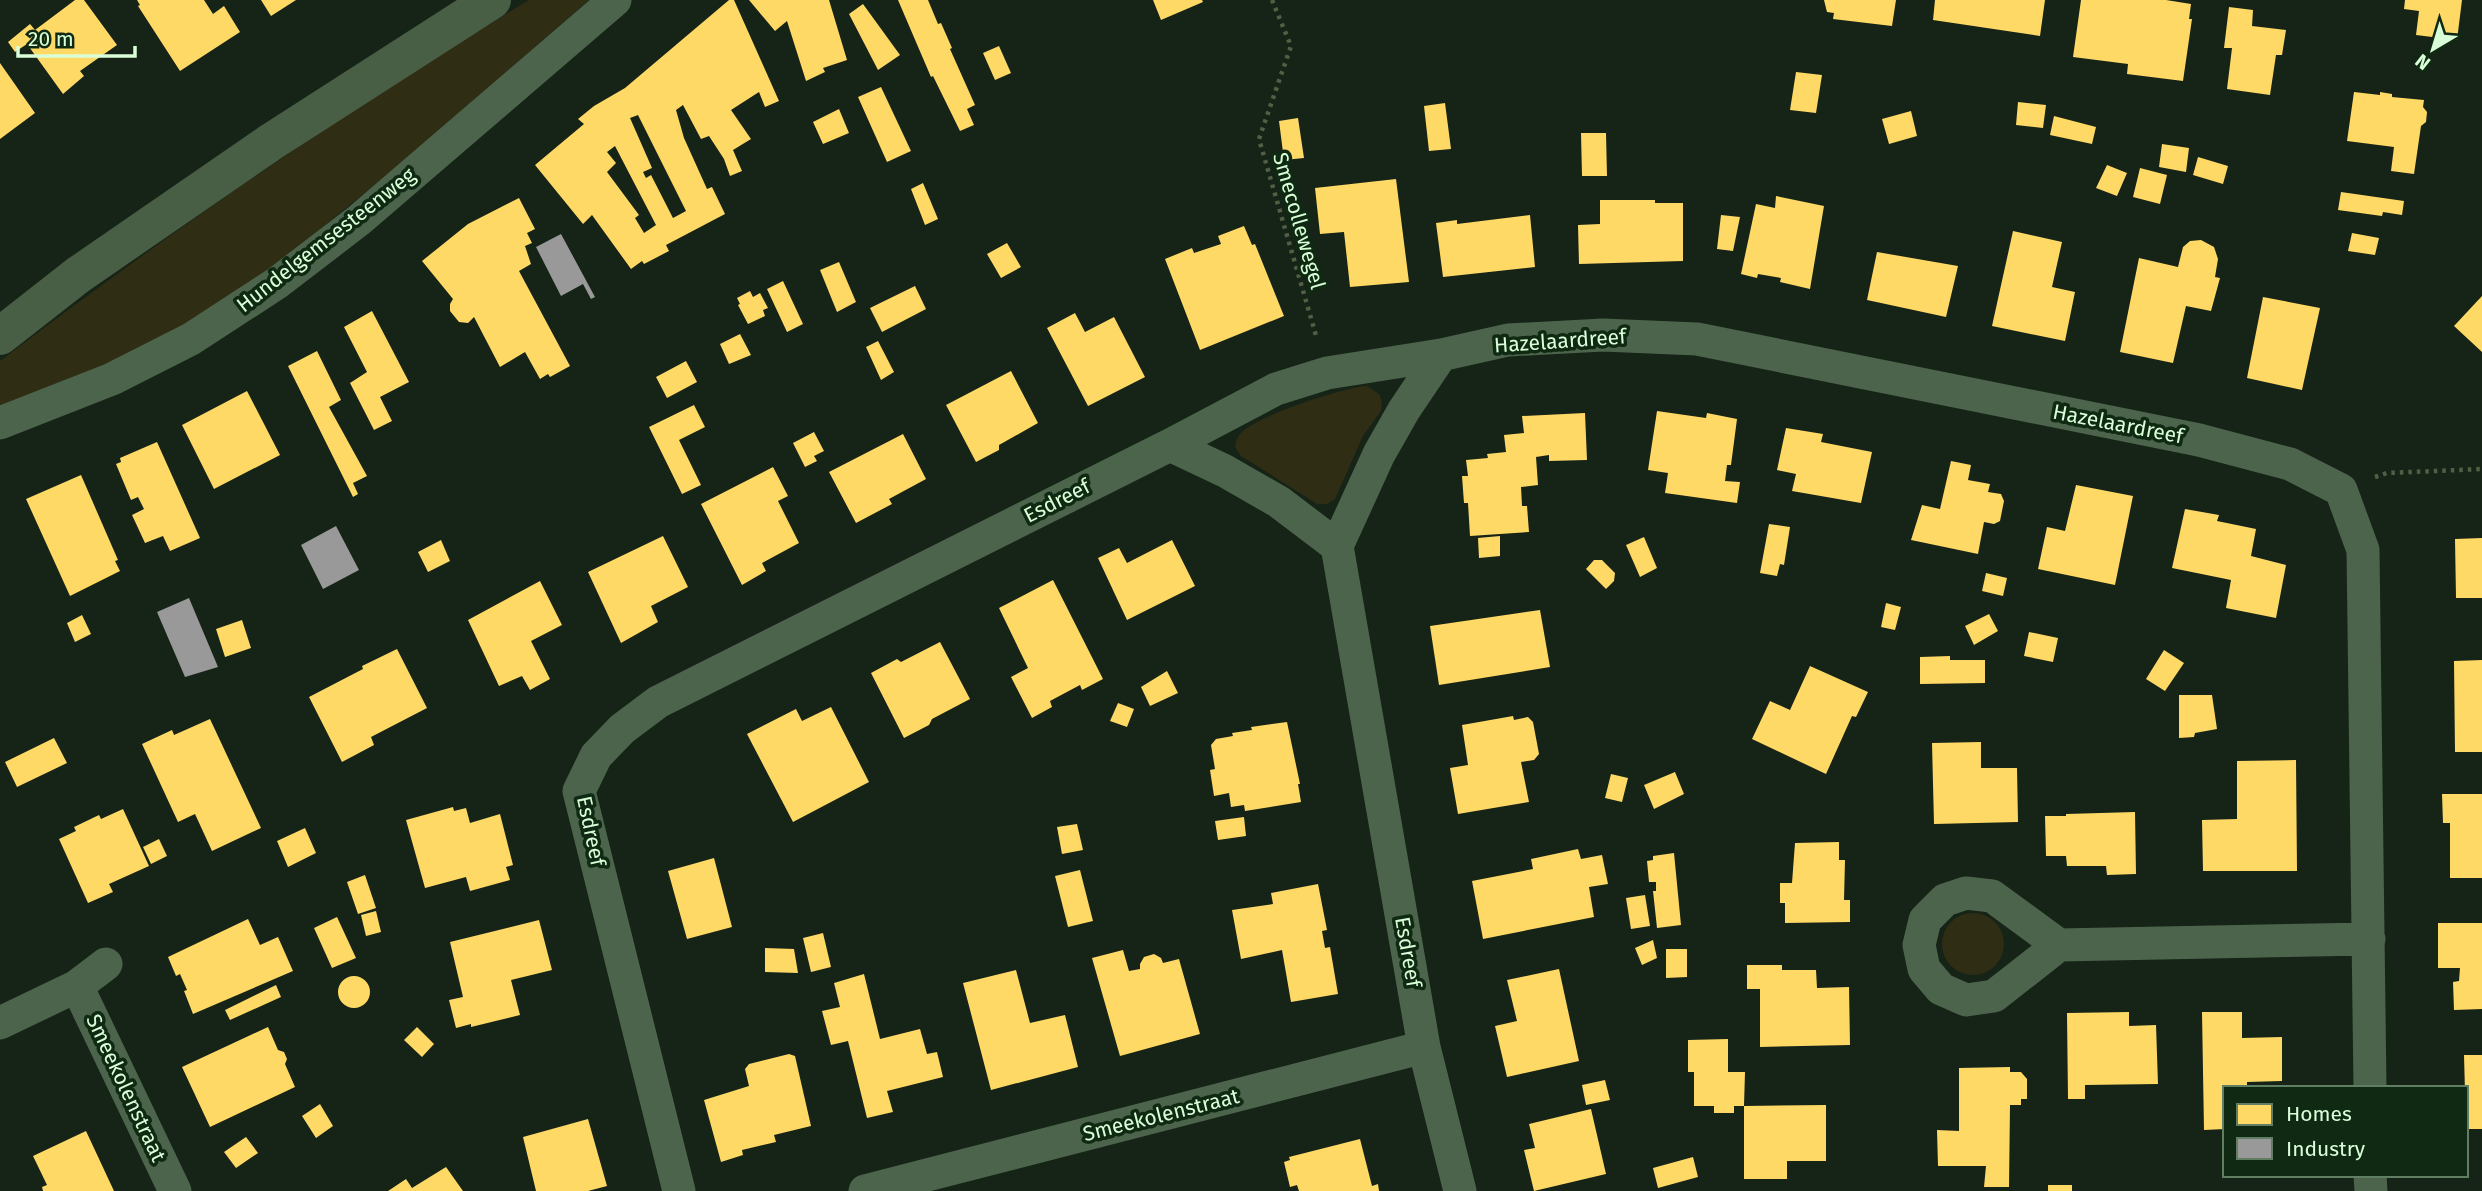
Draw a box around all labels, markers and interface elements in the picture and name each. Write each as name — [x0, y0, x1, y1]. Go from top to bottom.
scale bar — [18, 14, 135, 58]
north arrow — [2398, 14, 2468, 84]
text: 20 m — [28, 26, 74, 52]
text: N — [2411, 49, 2435, 75]
street label: Smecollewegel — [1267, 150, 1331, 292]
street label: Hundelgemsesteenweg — [231, 162, 421, 318]
street label: Hazelaardreef — [1493, 323, 1629, 359]
street label: Hazelaardreef — [2051, 399, 2187, 450]
street label: Esdreef — [1020, 472, 1096, 529]
street label: Esdreef — [571, 794, 611, 870]
street label: Esdreef — [1389, 915, 1427, 991]
street label: Smeekolenstraat — [80, 1010, 172, 1166]
street label: Smeekolenstraat — [1080, 1083, 1242, 1147]
legend — [2223, 1086, 2468, 1177]
text: Homes — [2286, 1101, 2352, 1127]
text: Industry — [2286, 1136, 2366, 1162]

